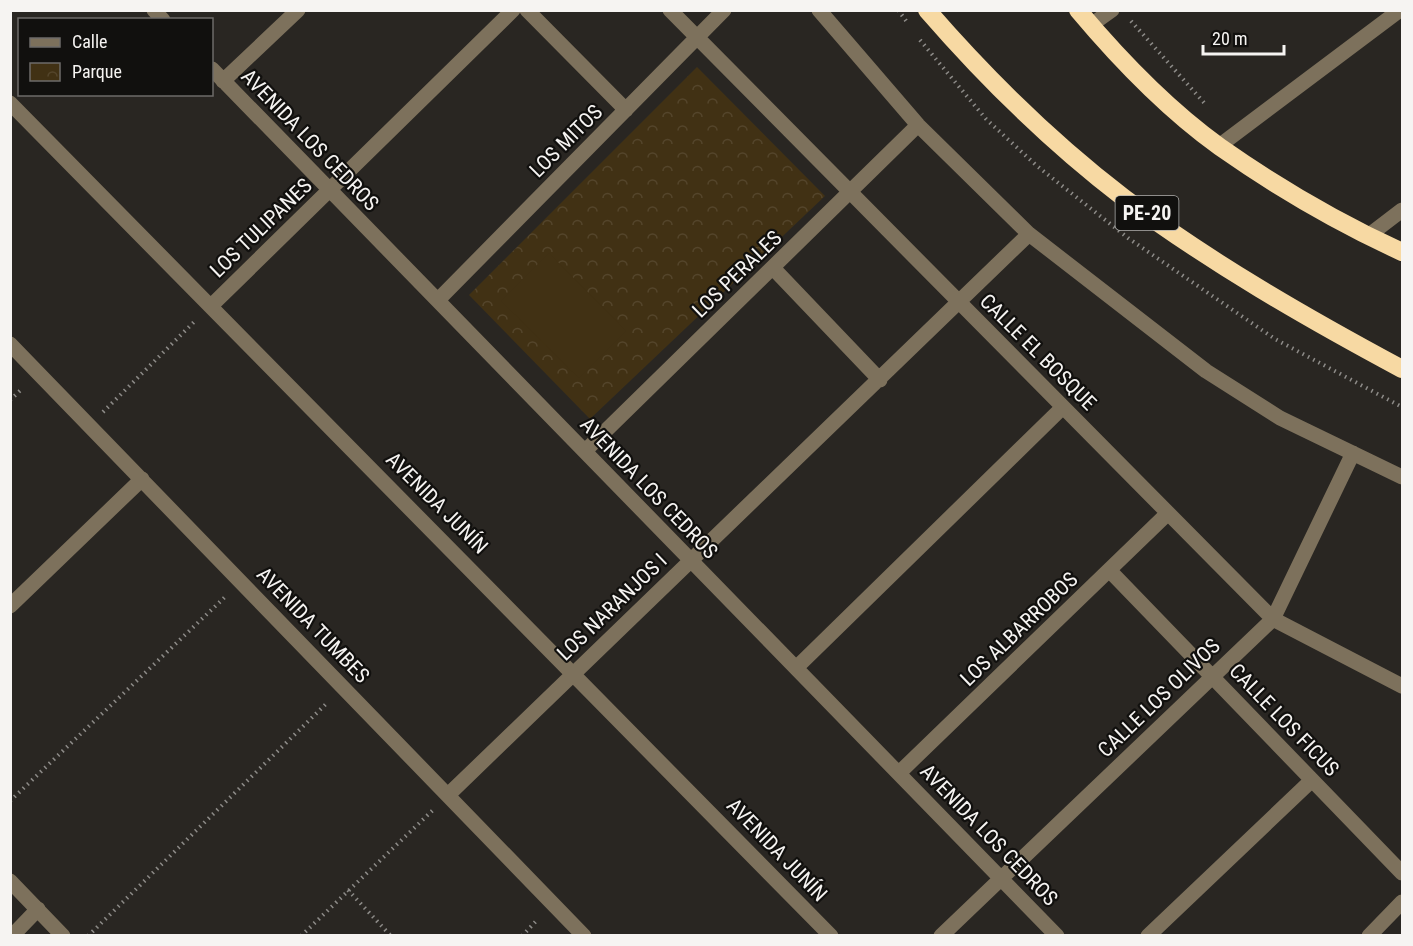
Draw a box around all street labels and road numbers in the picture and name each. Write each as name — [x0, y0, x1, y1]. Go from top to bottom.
street label: AVENIDA LOS CEDROS — [236, 64, 384, 216]
street label: LOS MITOS — [525, 100, 607, 182]
street label: LOS TULIPANES — [205, 173, 317, 282]
road number: PE-20 — [1116, 196, 1178, 230]
street label: LOS PERALES — [688, 226, 787, 322]
street label: CALLE EL BOSQUE — [975, 289, 1101, 415]
street label: AVENIDA LOS CEDROS — [575, 412, 723, 564]
street label: AVENIDA JUNÍN — [381, 447, 493, 559]
street label: LOS NARANJOS I — [552, 549, 672, 665]
street label: AVENIDA TUMBES — [252, 562, 374, 688]
street label: LOS ALBARROBOS — [956, 567, 1083, 691]
street label: CALLE LOS OLIVOS — [1093, 634, 1225, 762]
street label: CALLE LOS FICUS — [1224, 659, 1344, 781]
street label: AVENIDA LOS CEDROS — [915, 759, 1063, 911]
street label: AVENIDA JUNÍN — [722, 794, 832, 906]

